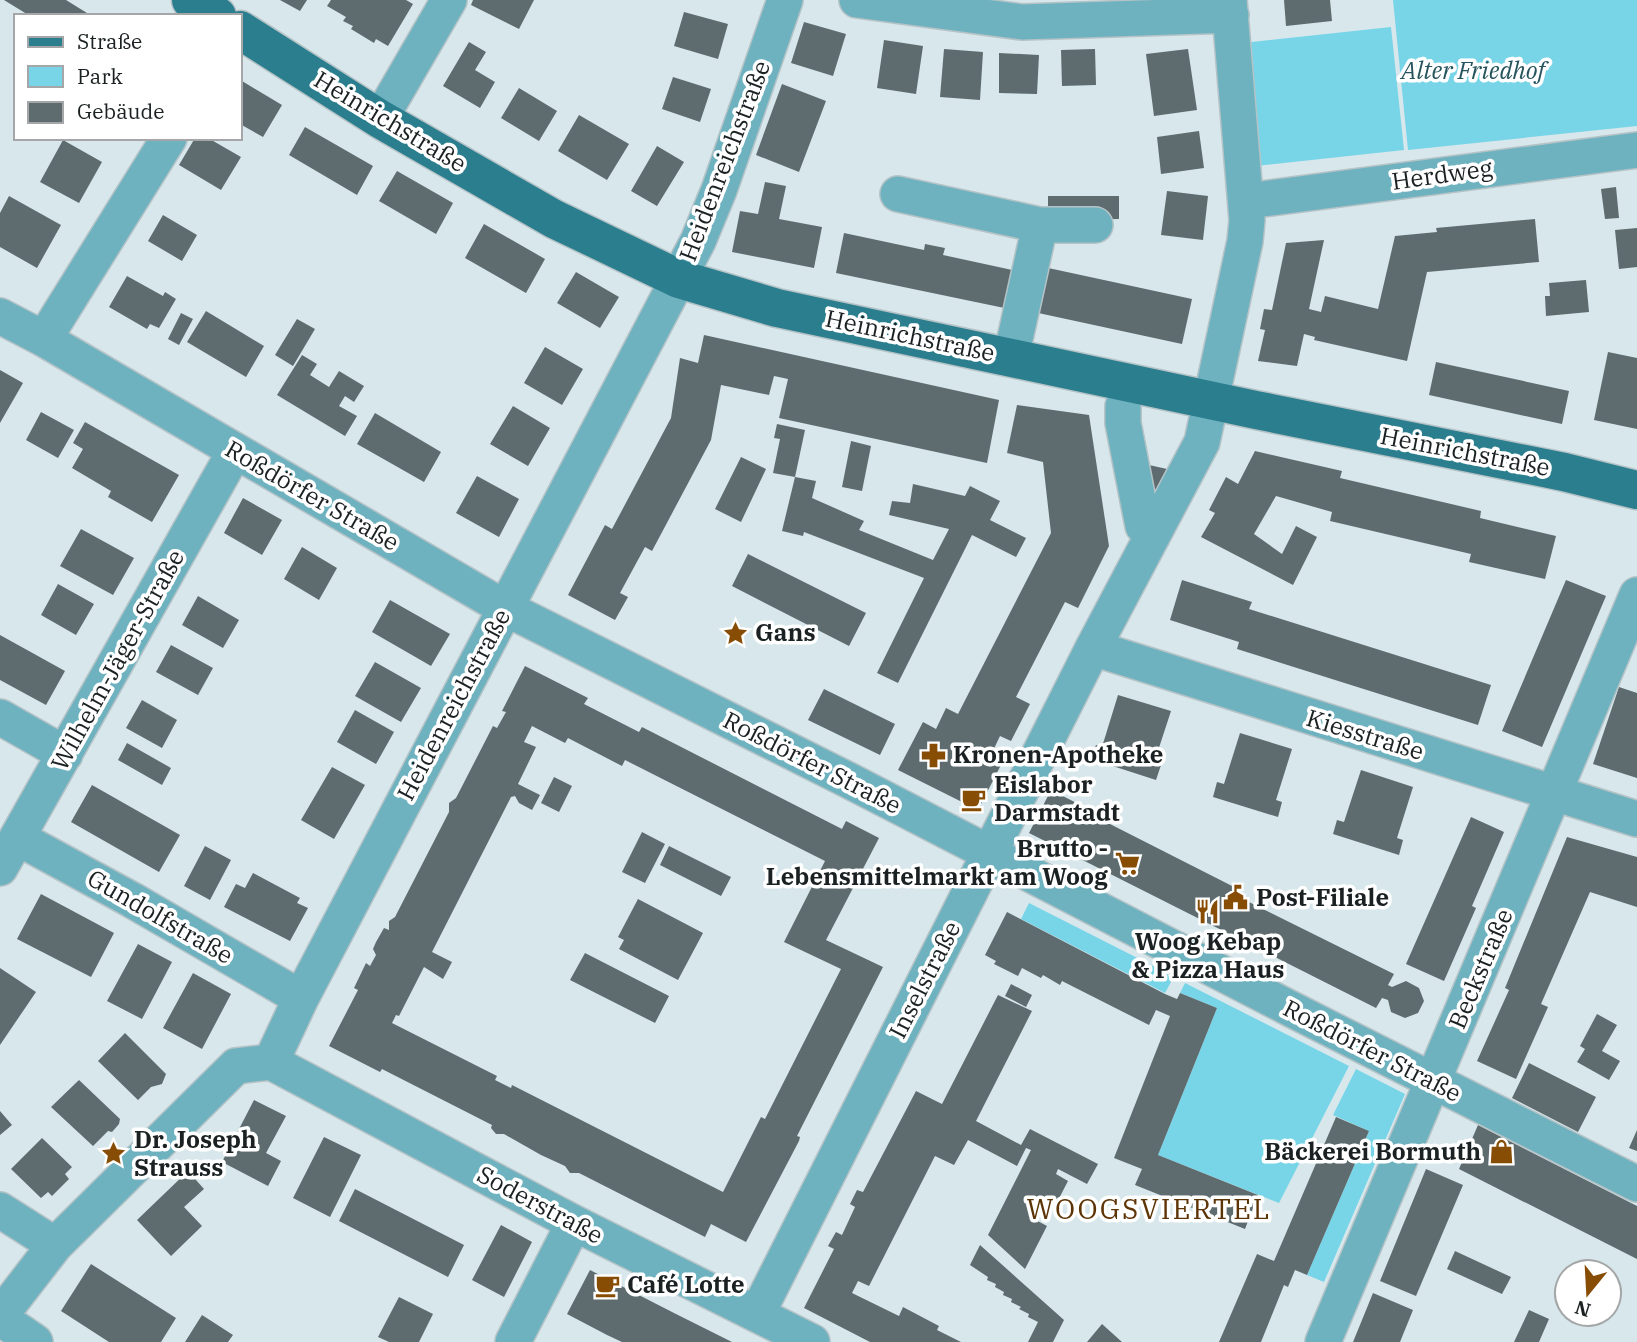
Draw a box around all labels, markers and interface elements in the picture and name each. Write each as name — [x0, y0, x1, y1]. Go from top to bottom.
legend — [14, 14, 242, 140]
text: Straße — [77, 27, 142, 55]
park label: Alter Friedhof — [1399, 54, 1549, 86]
street label: Heidenreichstraße — [671, 56, 777, 266]
text: Park — [77, 62, 124, 90]
street label: Heinrichstraße — [308, 63, 473, 179]
text: Gebäude — [77, 97, 165, 125]
street label: Herdweg — [1389, 151, 1494, 197]
street label: Heinrichstraße — [823, 301, 998, 369]
street label: Heinrichstraße — [1378, 419, 1553, 483]
street label: Roßdörfer Straße — [220, 432, 405, 558]
street label: Wilhelm-Jäger-Straße — [43, 544, 191, 776]
street label: Heidenreichstraße — [389, 603, 517, 806]
place label: Gans — [755, 616, 816, 648]
place icon: Gans — [721, 619, 749, 647]
street label: Kiesstraße — [1303, 701, 1428, 767]
street label: Roßdörfer Straße — [718, 703, 907, 821]
place label: Kronen-Apotheke — [953, 738, 1163, 770]
pharmacy icon: Kronen-Apotheke — [919, 741, 947, 769]
place label: Eislabor Darmstadt — [994, 768, 1120, 828]
cafe icon: Eislabor Darmstadt — [960, 785, 988, 813]
place label: Brutto - Lebensmittelmarkt am Woog — [766, 832, 1108, 892]
supermarket icon: Brutto - Lebensmittelmarkt am Woog — [1114, 849, 1142, 877]
street label: Gundolfstraße — [82, 862, 239, 971]
place label: Post-Filiale — [1256, 881, 1389, 913]
public building icon: Post-Filiale — [1222, 884, 1250, 912]
restaurant icon: Woog Kebap & Pizza Haus — [1194, 897, 1222, 925]
street label: Beckstraße — [1440, 904, 1520, 1033]
street label: Inselstraße — [881, 916, 967, 1044]
place label: Woog Kebap & Pizza Haus — [1132, 925, 1284, 985]
street label: Roßdörfer Straße — [1278, 991, 1467, 1109]
place label: Dr. Joseph Strauss — [134, 1123, 257, 1183]
place label: Bäckerei Bormuth — [1264, 1135, 1481, 1167]
shop icon: Bäckerei Bormuth — [1487, 1138, 1515, 1166]
place icon: Dr. Joseph Strauss — [100, 1140, 128, 1168]
street label: Soderstraße — [472, 1158, 609, 1251]
district label: WOOGSVIERTEL — [1026, 1190, 1272, 1227]
north arrow — [1553, 1258, 1623, 1328]
place label: Café Lotte — [627, 1268, 745, 1300]
cafe icon: Café Lotte — [593, 1271, 621, 1299]
text: N — [1572, 1295, 1594, 1323]

